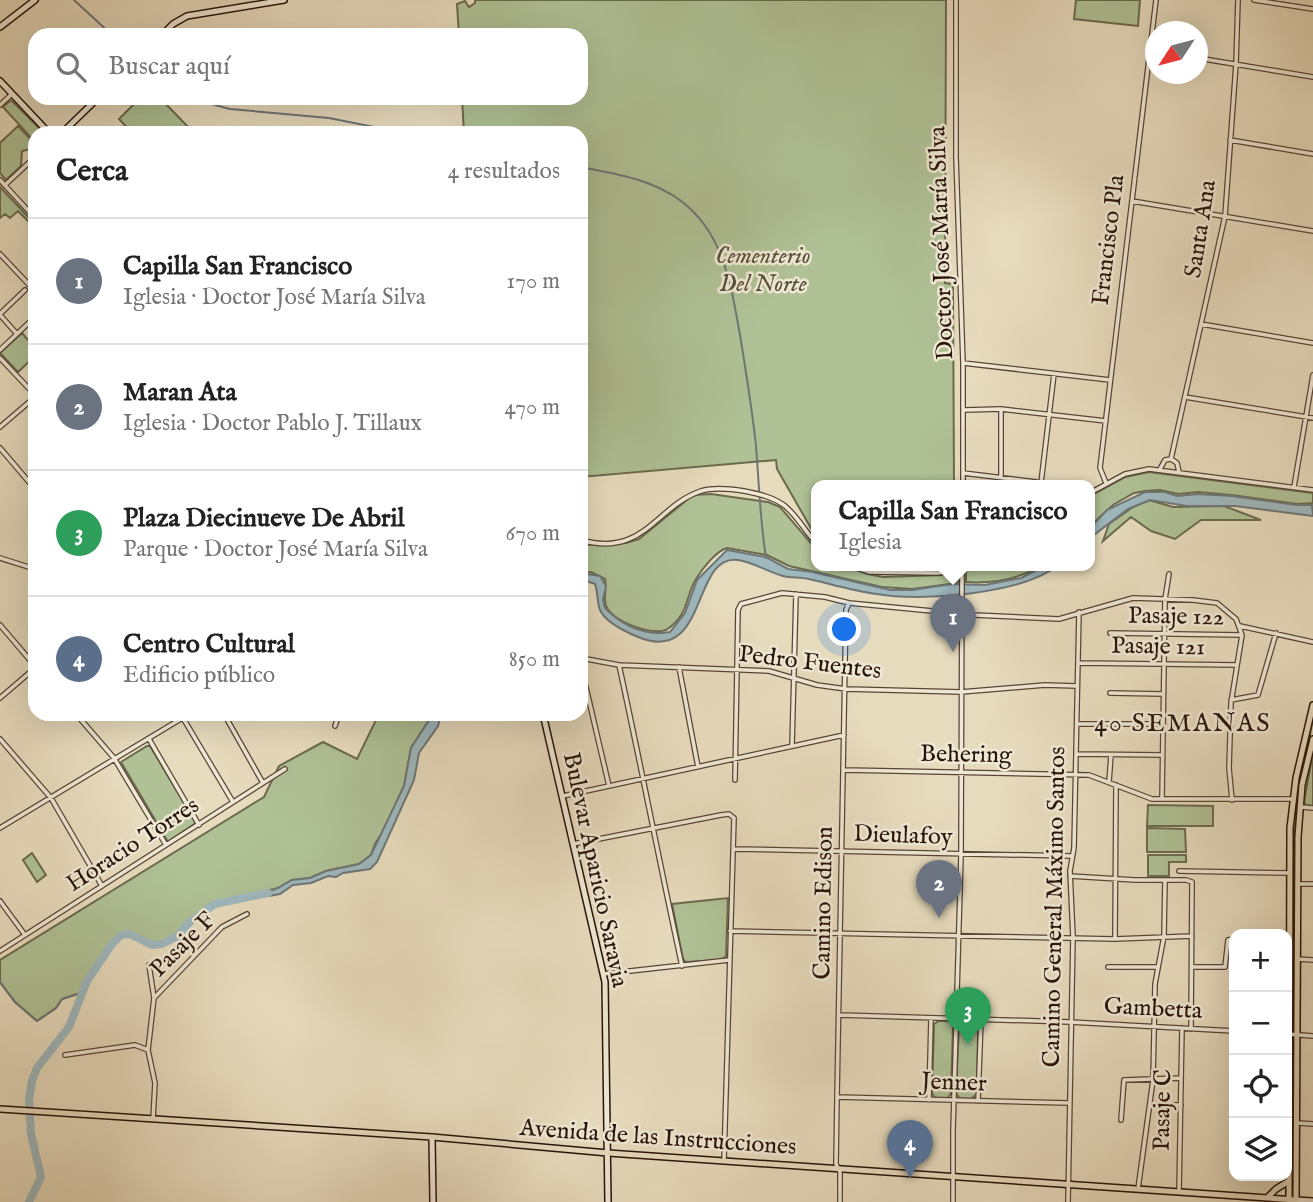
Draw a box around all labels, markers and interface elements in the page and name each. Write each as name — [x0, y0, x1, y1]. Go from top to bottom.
north arrow — [1145, 21, 1208, 84]
search box — [28, 28, 588, 105]
icon: search — [52, 48, 90, 86]
text: Buscar aquí — [108, 50, 230, 83]
street label: Doctor José María Silva — [922, 125, 962, 361]
text: Cerca — [56, 153, 128, 191]
text: 4 resultados — [448, 157, 560, 186]
street label: Francisco Pla — [1086, 172, 1132, 307]
street label: Santa Ana — [1178, 177, 1224, 280]
park label: Cementerio Del Norte — [715, 241, 811, 300]
text: Capilla San Francisco — [123, 250, 352, 283]
text: 1 — [75, 267, 83, 296]
text: 170 m — [507, 267, 560, 296]
text: Iglesia · Doctor José María Silva — [123, 283, 426, 312]
text: Maran Ata — [123, 376, 237, 409]
text: 2 — [74, 393, 84, 422]
text: 470 m — [505, 393, 560, 422]
text: Iglesia · Doctor Pablo J. Tillaux — [123, 409, 422, 438]
popup — [811, 480, 1095, 571]
text: Capilla San Francisco — [838, 495, 1068, 528]
text: Plaza Diecinueve De Abril — [123, 502, 405, 535]
text: 3 — [75, 519, 83, 548]
text: 670 m — [505, 519, 560, 548]
text: Iglesia — [838, 528, 902, 557]
text: Parque · Doctor José María Silva — [123, 535, 428, 564]
pin: 1 — [930, 594, 976, 652]
street label: Pasaje 122 — [1128, 601, 1224, 633]
your location — [827, 612, 861, 646]
text: Centro Cultural — [123, 628, 295, 661]
street label: Pasaje 121 — [1111, 631, 1205, 663]
street label: Pedro Fuentes — [737, 639, 883, 687]
text: 4 — [73, 645, 85, 674]
text: 850 m — [509, 645, 560, 674]
text: Edificio público — [123, 661, 275, 690]
district label: 40 SEMANAS — [1094, 707, 1272, 740]
street label: Behering — [920, 739, 1013, 771]
street label: Camino General Máximo Santos — [1037, 746, 1073, 1068]
street label: Bulevar Aparicio Saravia — [555, 750, 635, 991]
street label: Horacio Torres — [61, 791, 205, 899]
street label: Dieulafoy — [853, 819, 953, 853]
street label: Camino Edison — [807, 826, 841, 980]
pin: 2 — [916, 860, 962, 918]
street label: Pasaje F — [144, 906, 222, 984]
map controls — [1229, 929, 1292, 1181]
button: + — [1229, 929, 1292, 992]
pin: 3 — [945, 987, 991, 1045]
street label: Gambetta — [1103, 991, 1204, 1027]
button: − — [1229, 992, 1292, 1055]
button: locate — [1229, 1055, 1292, 1118]
street label: Jenner — [918, 1066, 988, 1100]
street label: Pasaje C — [1147, 1069, 1179, 1151]
street label: Avenida de las Instrucciones — [518, 1113, 797, 1163]
button: layers — [1229, 1118, 1292, 1181]
pin: 4 — [887, 1120, 933, 1178]

